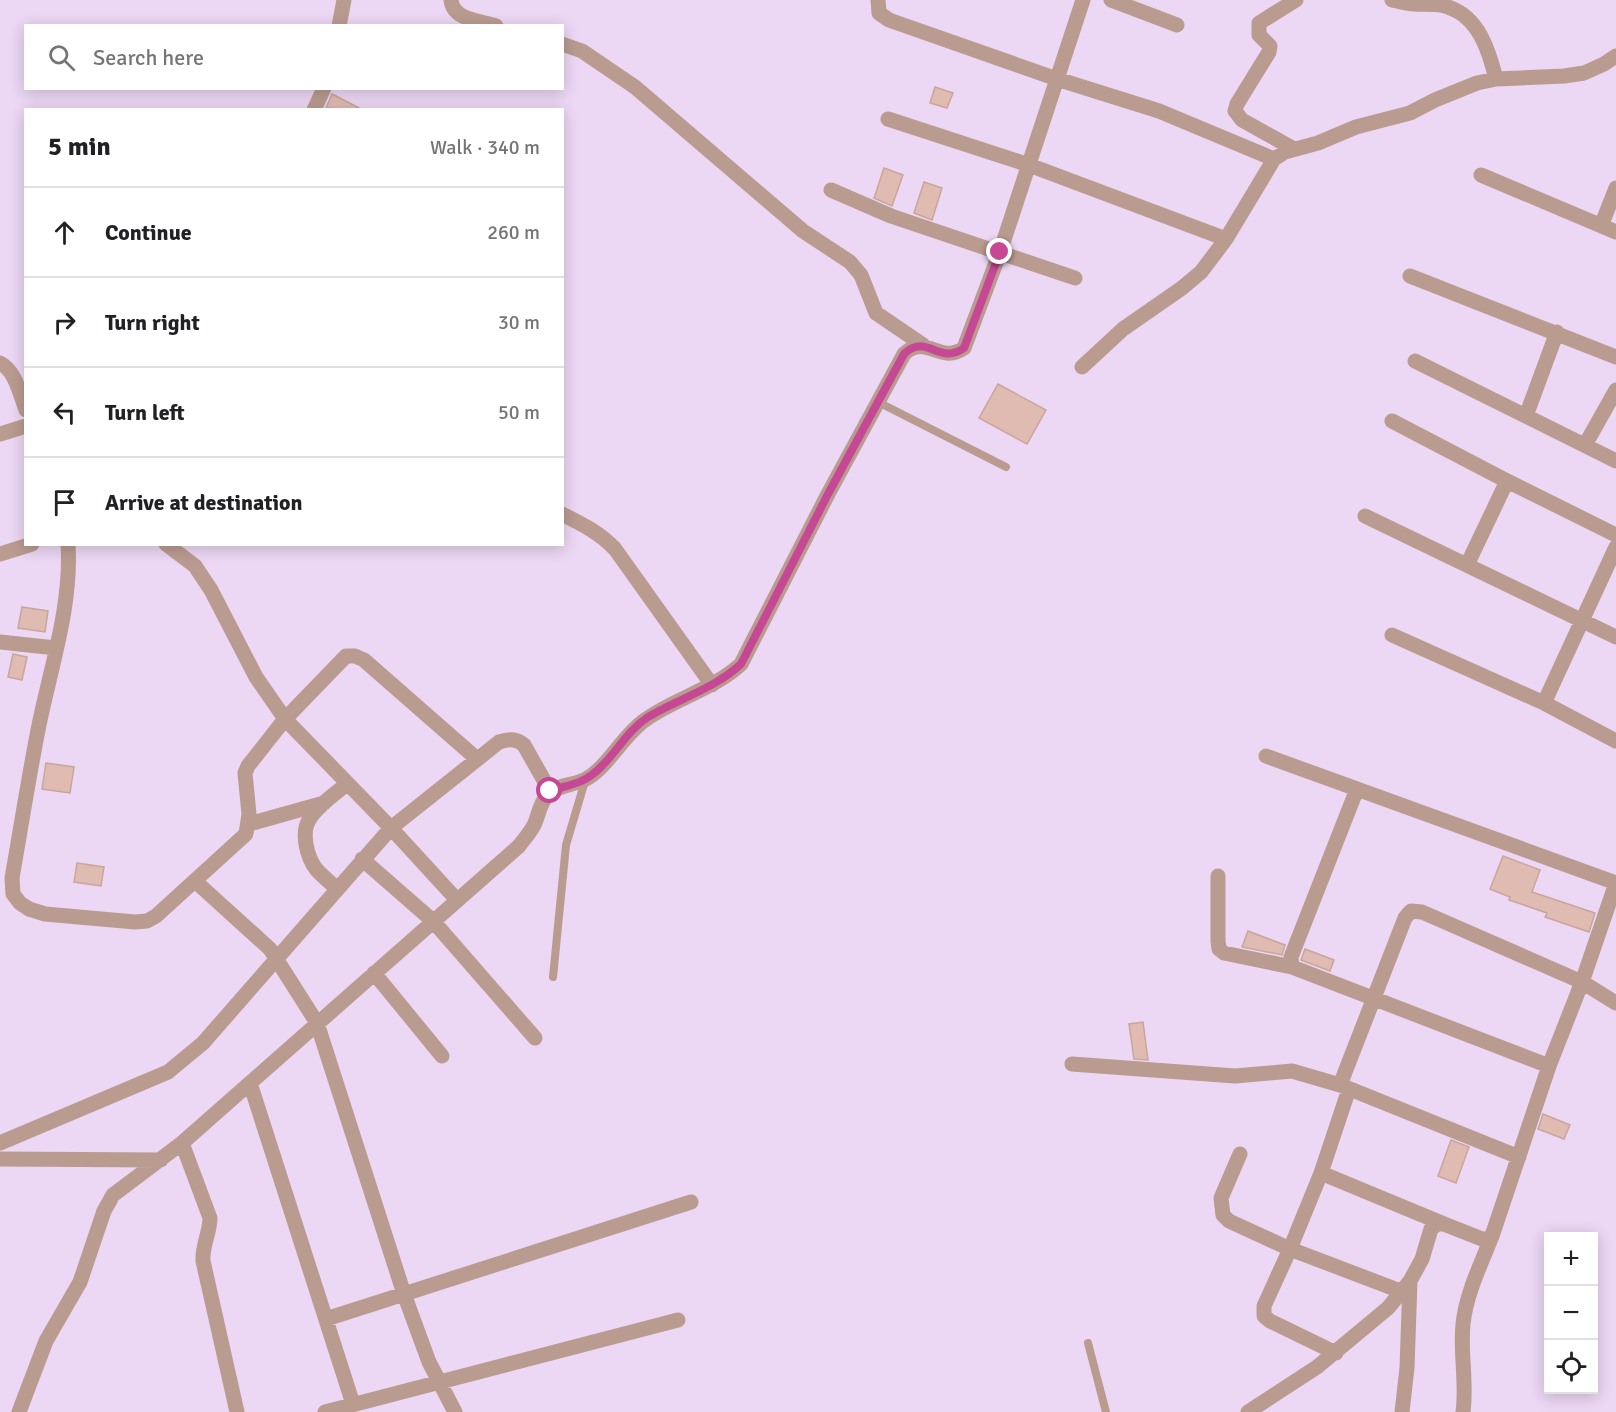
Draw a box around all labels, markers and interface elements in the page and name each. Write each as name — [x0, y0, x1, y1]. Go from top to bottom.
search box — [24, 24, 564, 90]
icon: search — [45, 41, 78, 74]
text: Search here — [93, 44, 204, 71]
text: 5 min — [48, 131, 111, 163]
text: Walk · 340 m — [430, 135, 540, 160]
icon: ahead — [48, 216, 81, 249]
text: Continue — [105, 219, 192, 246]
text: 260 m — [487, 220, 540, 245]
route end — [986, 238, 1012, 264]
icon: right — [48, 306, 81, 339]
text: Turn right — [105, 309, 200, 336]
text: 30 m — [498, 310, 540, 335]
icon: left — [48, 396, 81, 429]
text: Turn left — [105, 399, 185, 426]
text: 50 m — [498, 400, 540, 425]
icon: arrive — [48, 486, 81, 519]
text: Arrive at destination — [105, 489, 302, 516]
route start — [536, 777, 562, 803]
map controls — [1544, 1232, 1598, 1394]
button: + — [1544, 1232, 1598, 1286]
button: − — [1544, 1286, 1598, 1340]
button: locate — [1544, 1340, 1598, 1394]

